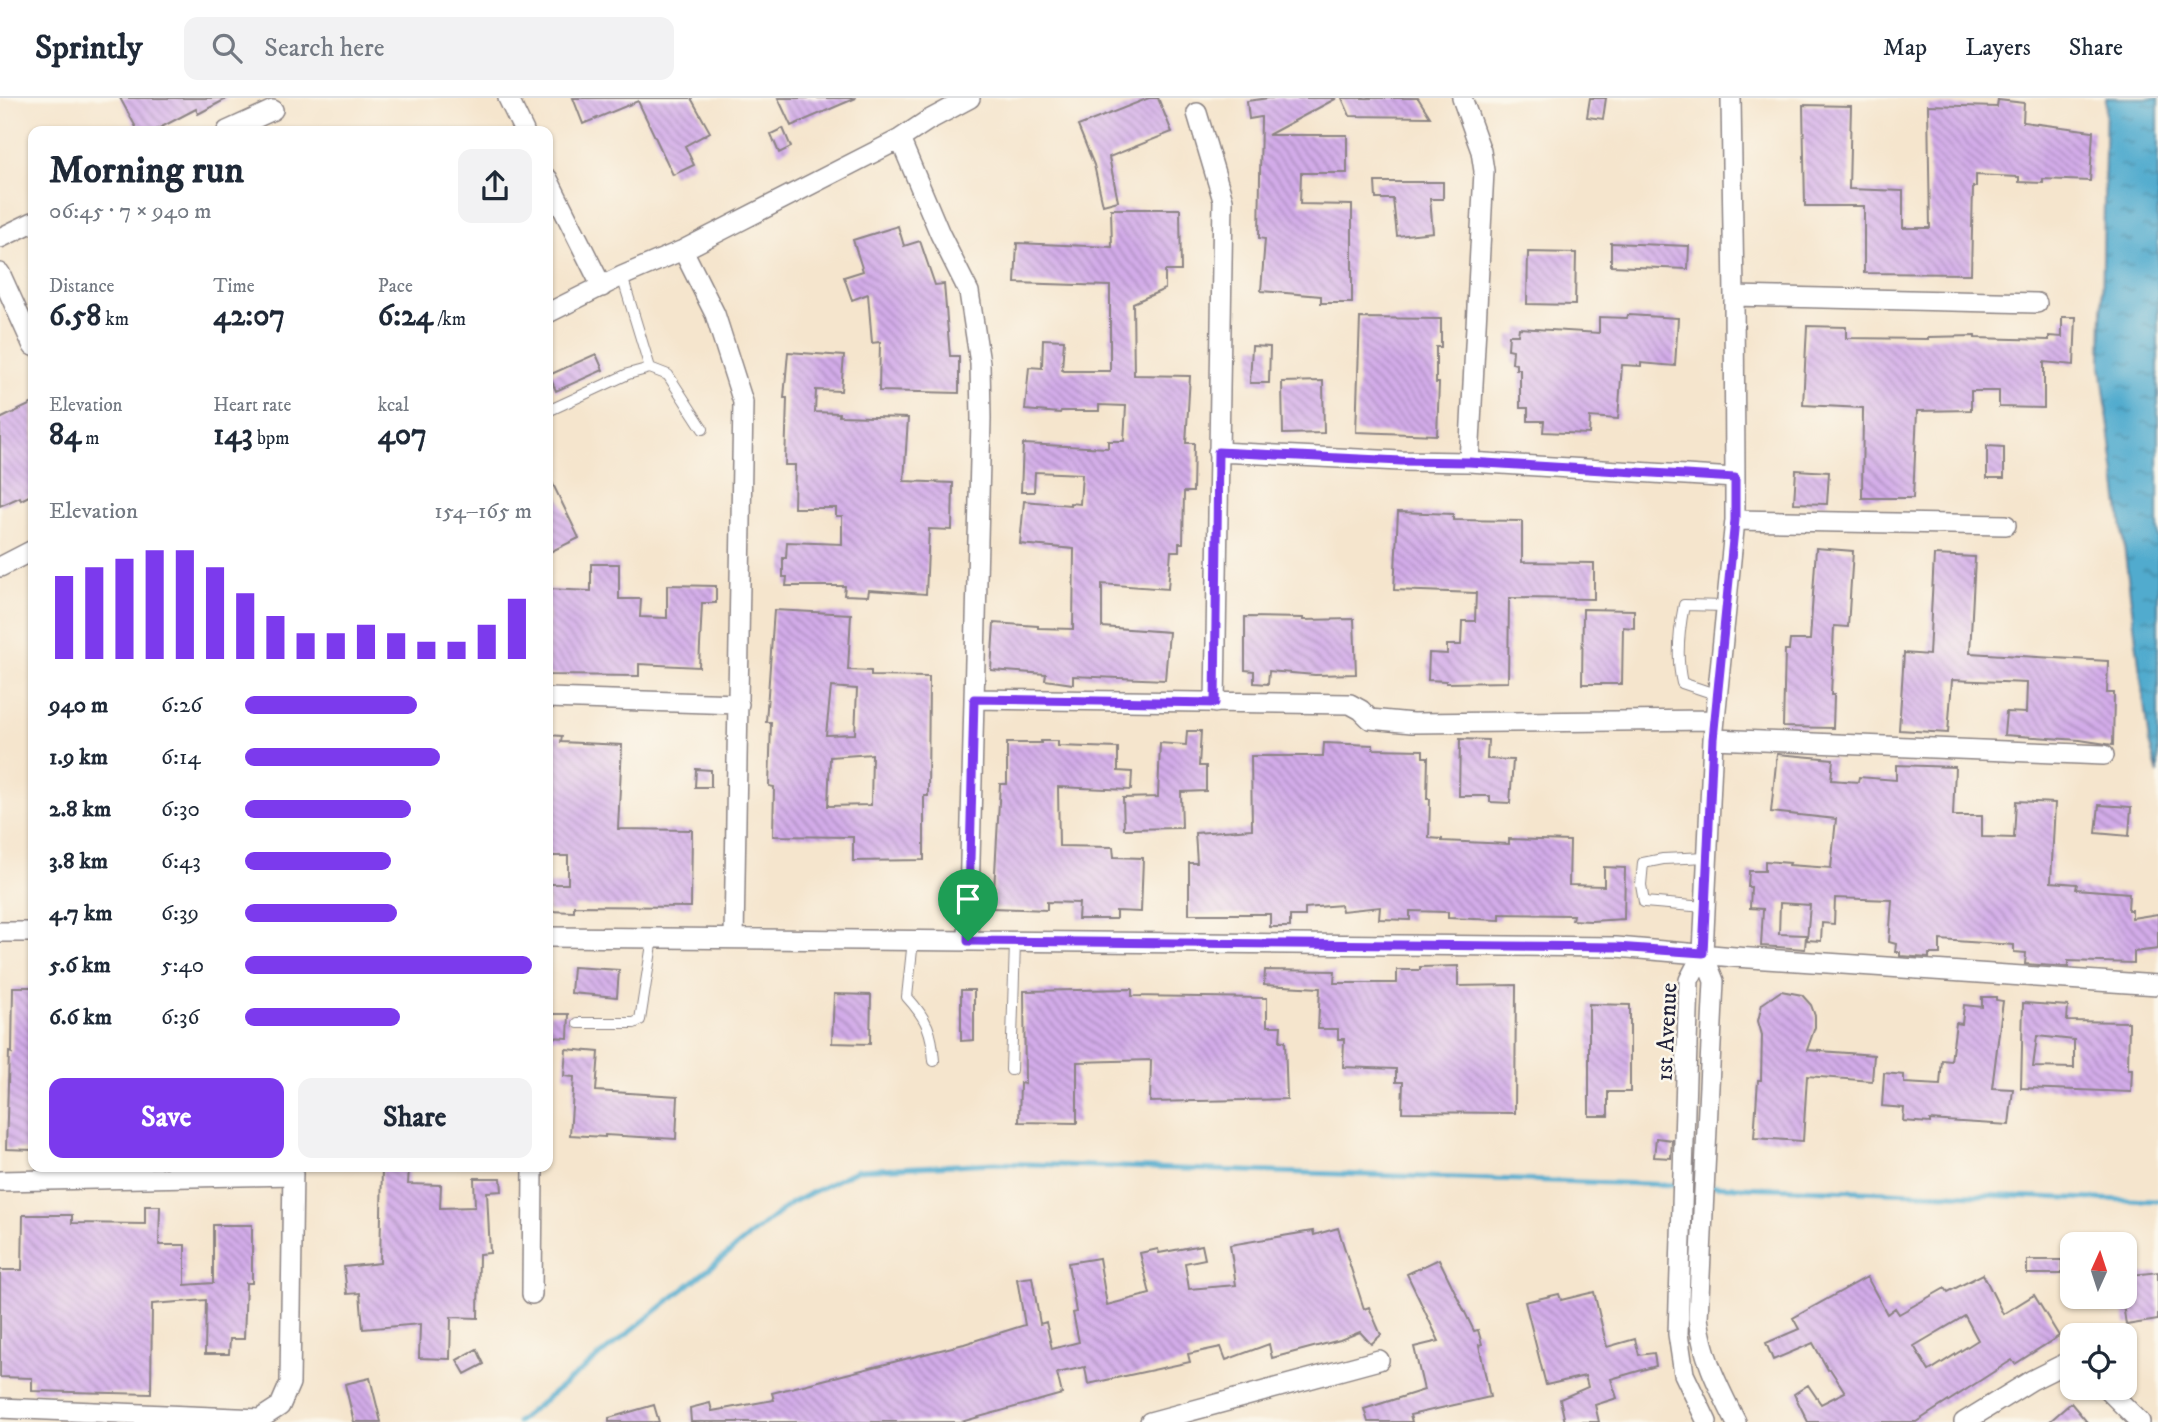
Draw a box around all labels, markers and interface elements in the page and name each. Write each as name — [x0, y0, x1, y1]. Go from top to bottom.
search box — [184, 17, 674, 80]
text: Sprintly — [35, 28, 142, 69]
icon: search — [208, 29, 246, 67]
text: Search here — [264, 32, 385, 65]
text: Map — [1883, 33, 1927, 63]
text: Layers — [1965, 33, 2031, 63]
text: Share — [2069, 33, 2123, 63]
text: Morning run — [49, 147, 244, 195]
button: share — [458, 149, 532, 223]
text: 06:45 · 7 × 940 m — [49, 197, 212, 226]
text: Distance — [49, 275, 114, 298]
text: Time — [213, 275, 255, 298]
text: Pace — [378, 275, 413, 298]
text: 6.58 — [49, 298, 101, 335]
text: 42:07 — [213, 298, 285, 335]
text: 6:24 — [378, 298, 433, 335]
text: km — [101, 308, 129, 331]
text: /km — [433, 308, 466, 331]
text: Elevation — [49, 394, 123, 417]
text: Heart rate — [213, 394, 291, 417]
text: kcal — [378, 394, 409, 417]
text: 84 — [49, 417, 81, 454]
text: 143 — [213, 417, 253, 454]
text: 407 — [378, 417, 427, 454]
text: m — [81, 427, 100, 450]
text: bpm — [253, 427, 290, 450]
text: Elevation — [49, 497, 138, 526]
text: 154–165 m — [434, 497, 532, 526]
text: 940 m — [49, 691, 108, 720]
text: 6:26 — [161, 691, 202, 720]
text: 1.9 km — [49, 743, 108, 772]
text: 6:14 — [161, 743, 201, 772]
text: 2.8 km — [49, 795, 111, 824]
text: 6:30 — [161, 795, 200, 824]
text: 3.8 km — [49, 847, 108, 876]
text: 6:43 — [161, 847, 201, 876]
pin — [938, 869, 998, 941]
icon: arrive — [949, 880, 987, 918]
text: 4.7 km — [49, 899, 113, 928]
text: 6:39 — [161, 899, 199, 928]
text: 5.6 km — [49, 951, 111, 980]
text: 5:40 — [161, 951, 204, 980]
street label: 1st Avenue — [1649, 982, 1685, 1082]
text: 6.6 km — [49, 1003, 112, 1032]
text: 6:36 — [161, 1003, 200, 1032]
button: Save — [49, 1078, 284, 1158]
button: Share — [298, 1078, 532, 1158]
north arrow — [2060, 1232, 2137, 1309]
map controls — [2060, 1232, 2137, 1400]
button: locate — [2060, 1323, 2137, 1400]

